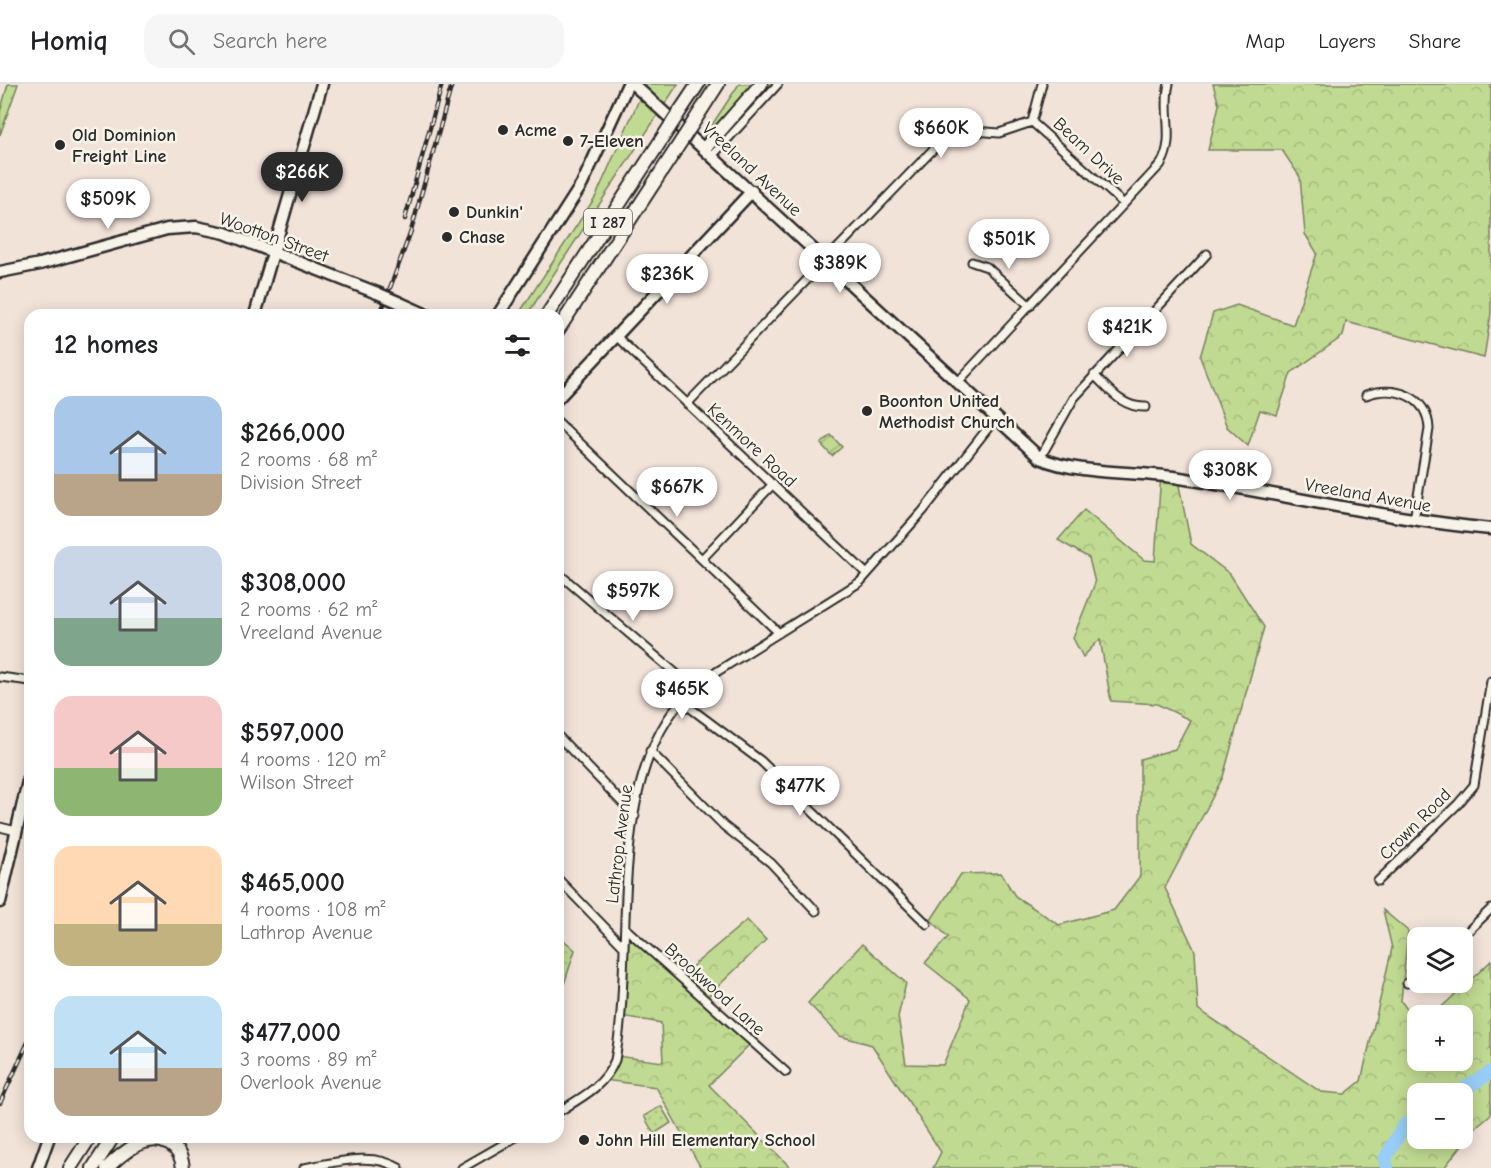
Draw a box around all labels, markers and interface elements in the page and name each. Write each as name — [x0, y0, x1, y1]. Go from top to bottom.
search box — [144, 14, 564, 68]
text: Homiq — [30, 25, 108, 57]
icon: search — [165, 25, 198, 58]
text: Search here — [213, 28, 327, 54]
text: Map — [1246, 29, 1285, 53]
text: Layers — [1318, 29, 1376, 53]
text: Share — [1409, 29, 1461, 53]
pin: $660K — [899, 108, 983, 159]
street label: Beam Drive — [1049, 113, 1128, 189]
text: $660K — [913, 116, 969, 139]
street label: Vreeland Avenue — [698, 118, 806, 221]
place label: Acme — [515, 120, 557, 141]
marker: Acme — [496, 123, 510, 137]
place label: Old Dominion Freight Line — [72, 125, 176, 167]
place label: 7-Eleven — [580, 131, 644, 152]
marker: 7-Eleven — [561, 134, 575, 148]
marker: Old Dominion Freight Line — [53, 138, 67, 152]
pin: $266K — [260, 152, 344, 203]
text: $266K — [275, 160, 329, 183]
pin: $509K — [66, 179, 150, 230]
text: $509K — [80, 187, 136, 210]
place label: Dunkin' — [466, 202, 523, 223]
marker: Dunkin' — [447, 205, 461, 219]
street label: Wootton Street — [217, 208, 332, 267]
road number: I 287 — [584, 209, 632, 235]
pin: $501K — [967, 219, 1051, 270]
place label: Chase — [459, 227, 505, 248]
text: $501K — [982, 227, 1036, 250]
marker: Chase — [440, 230, 454, 244]
pin: $389K — [798, 243, 882, 294]
text: $389K — [813, 251, 867, 274]
pin: $236K — [625, 254, 709, 305]
text: $236K — [640, 262, 694, 285]
pin: $421K — [1085, 307, 1169, 358]
text: $421K — [1102, 315, 1152, 338]
icon: filters — [501, 329, 534, 362]
text: 12 homes — [54, 330, 158, 360]
place label: Boonton United Methodist Church — [879, 391, 1015, 433]
street label: Kenmore Road — [703, 399, 801, 492]
marker: Boonton United Methodist Church — [860, 404, 874, 418]
text: $266,000 — [240, 418, 345, 448]
icon: home — [102, 420, 174, 492]
text: 2 rooms · 68 m² — [240, 448, 377, 471]
pin: $308K — [1188, 450, 1272, 501]
text: $308K — [1203, 458, 1257, 481]
pin: $667K — [635, 467, 719, 518]
text: Division Street — [240, 471, 361, 494]
street label: Vreeland Avenue — [1303, 474, 1433, 517]
text: $667K — [650, 475, 704, 498]
text: $308,000 — [240, 568, 346, 598]
icon: home — [102, 570, 174, 642]
pin: $597K — [591, 571, 675, 622]
text: $597K — [606, 579, 660, 602]
text: 2 rooms · 62 m² — [240, 598, 377, 621]
text: Vreeland Avenue — [240, 621, 382, 644]
pin: $465K — [640, 669, 724, 720]
text: $465K — [655, 677, 709, 700]
text: $597,000 — [240, 718, 344, 748]
icon: home — [102, 720, 174, 792]
text: 4 rooms · 120 m² — [240, 748, 386, 771]
pin: $477K — [758, 766, 842, 817]
text: Wilson Street — [240, 771, 353, 794]
text: $477K — [775, 774, 825, 797]
street label: Lathrop Avenue — [602, 783, 637, 905]
street label: Crown Road — [1375, 784, 1456, 865]
text: $465,000 — [240, 868, 345, 898]
icon: home — [102, 870, 174, 942]
text: 4 rooms · 108 m² — [240, 898, 385, 921]
text: Lathrop Avenue — [240, 921, 373, 944]
map controls — [1407, 927, 1473, 1149]
button: layers — [1407, 927, 1473, 993]
street label: Brookwood Lane — [660, 939, 769, 1040]
button: + — [1407, 1005, 1473, 1071]
text: $477,000 — [240, 1018, 341, 1048]
icon: home — [102, 1020, 174, 1092]
text: 3 rooms · 89 m² — [240, 1048, 376, 1071]
text: Overlook Avenue — [240, 1071, 382, 1094]
button: − — [1407, 1083, 1473, 1149]
place label: John Hill Elementary School — [596, 1130, 815, 1151]
marker: John Hill Elementary School — [577, 1133, 591, 1147]

